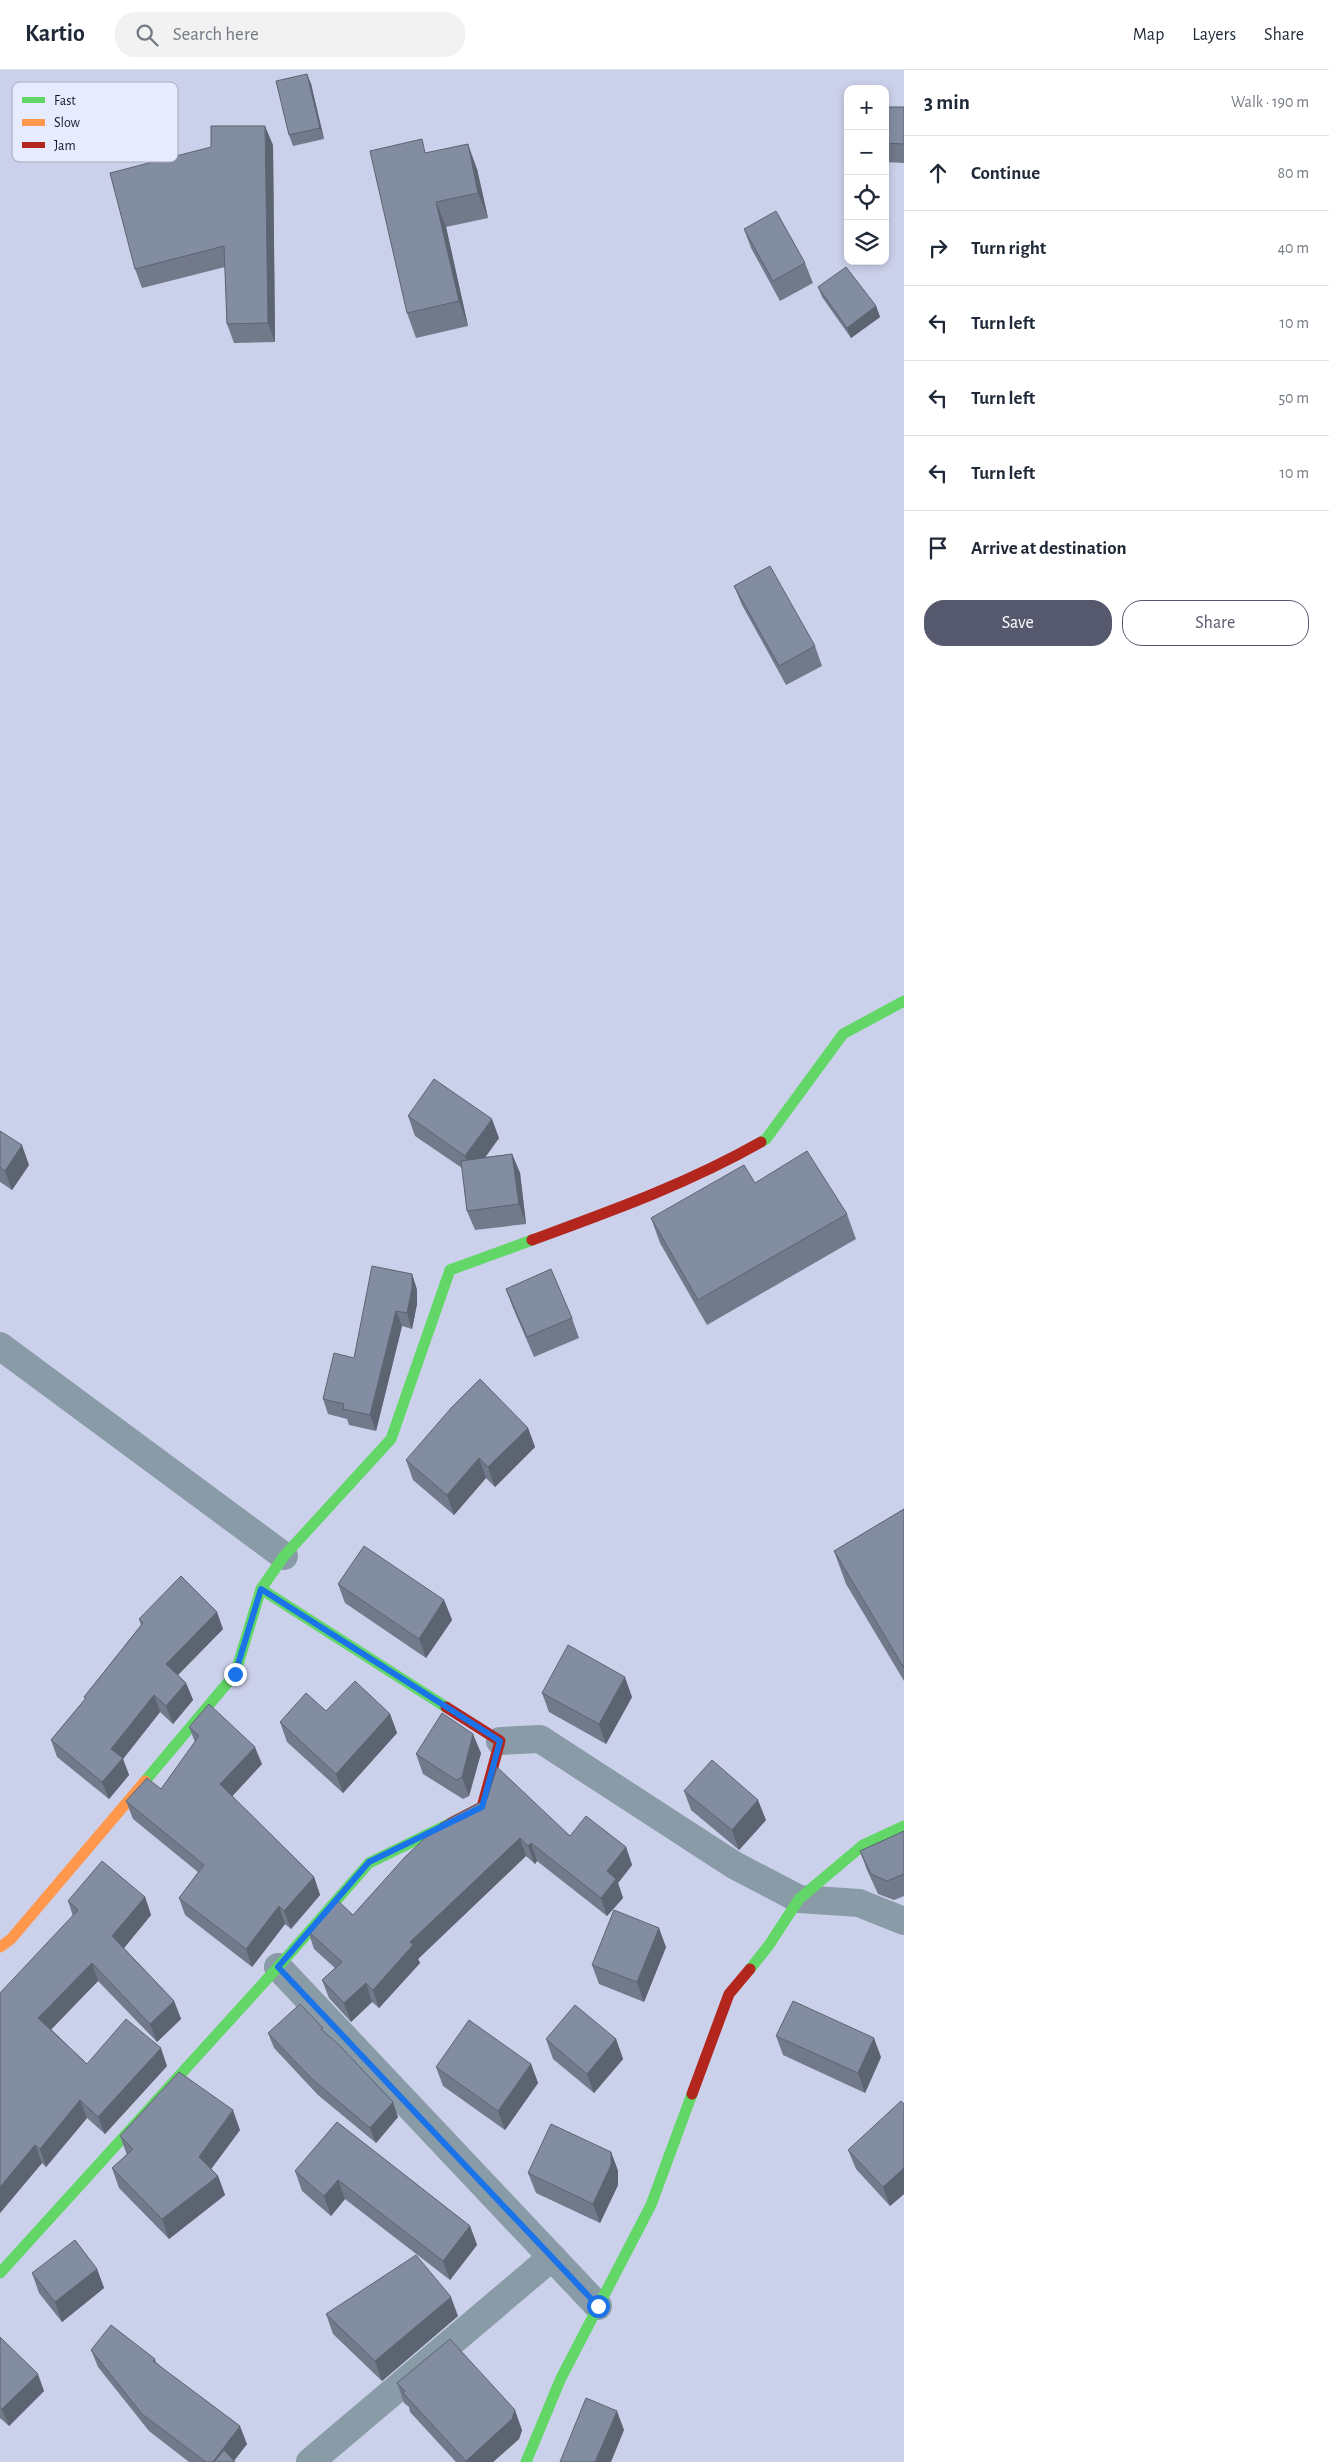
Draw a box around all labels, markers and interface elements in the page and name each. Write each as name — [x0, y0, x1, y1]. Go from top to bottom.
search box — [115, 12, 465, 57]
icon: search — [133, 21, 161, 49]
text: Kartio — [25, 22, 85, 46]
text: Search here — [173, 25, 259, 44]
text: Map — [1133, 26, 1164, 44]
text: Layers — [1192, 26, 1236, 44]
text: Share — [1264, 26, 1304, 44]
legend — [12, 82, 178, 162]
map controls — [844, 85, 889, 265]
button: + — [844, 85, 889, 130]
text: 3 min — [924, 92, 970, 113]
text: Fast — [54, 94, 76, 108]
text: Walk · 190 m — [1231, 94, 1309, 110]
text: Slow — [54, 116, 81, 130]
button: − — [844, 130, 889, 175]
text: Jam — [54, 139, 76, 153]
icon: ahead — [924, 159, 952, 187]
text: Continue — [971, 164, 1040, 183]
text: 80 m — [1278, 165, 1309, 181]
button: locate — [844, 175, 889, 220]
button: layers — [844, 220, 889, 265]
icon: right — [924, 234, 952, 262]
text: Turn right — [971, 239, 1046, 258]
text: 40 m — [1277, 240, 1309, 256]
icon: left — [924, 309, 952, 337]
text: Turn left — [971, 314, 1035, 333]
text: 10 m — [1280, 315, 1309, 331]
icon: left — [924, 384, 952, 412]
text: Turn left — [971, 389, 1035, 408]
text: 50 m — [1278, 390, 1309, 406]
icon: left — [924, 459, 952, 487]
text: Turn left — [971, 464, 1035, 483]
text: 10 m — [1280, 465, 1309, 481]
icon: arrive — [924, 534, 952, 562]
text: Arrive at destination — [971, 539, 1127, 558]
button: Save — [924, 600, 1112, 646]
button: Share — [1122, 600, 1309, 646]
route end — [224, 1663, 247, 1686]
route start — [587, 2295, 610, 2318]

